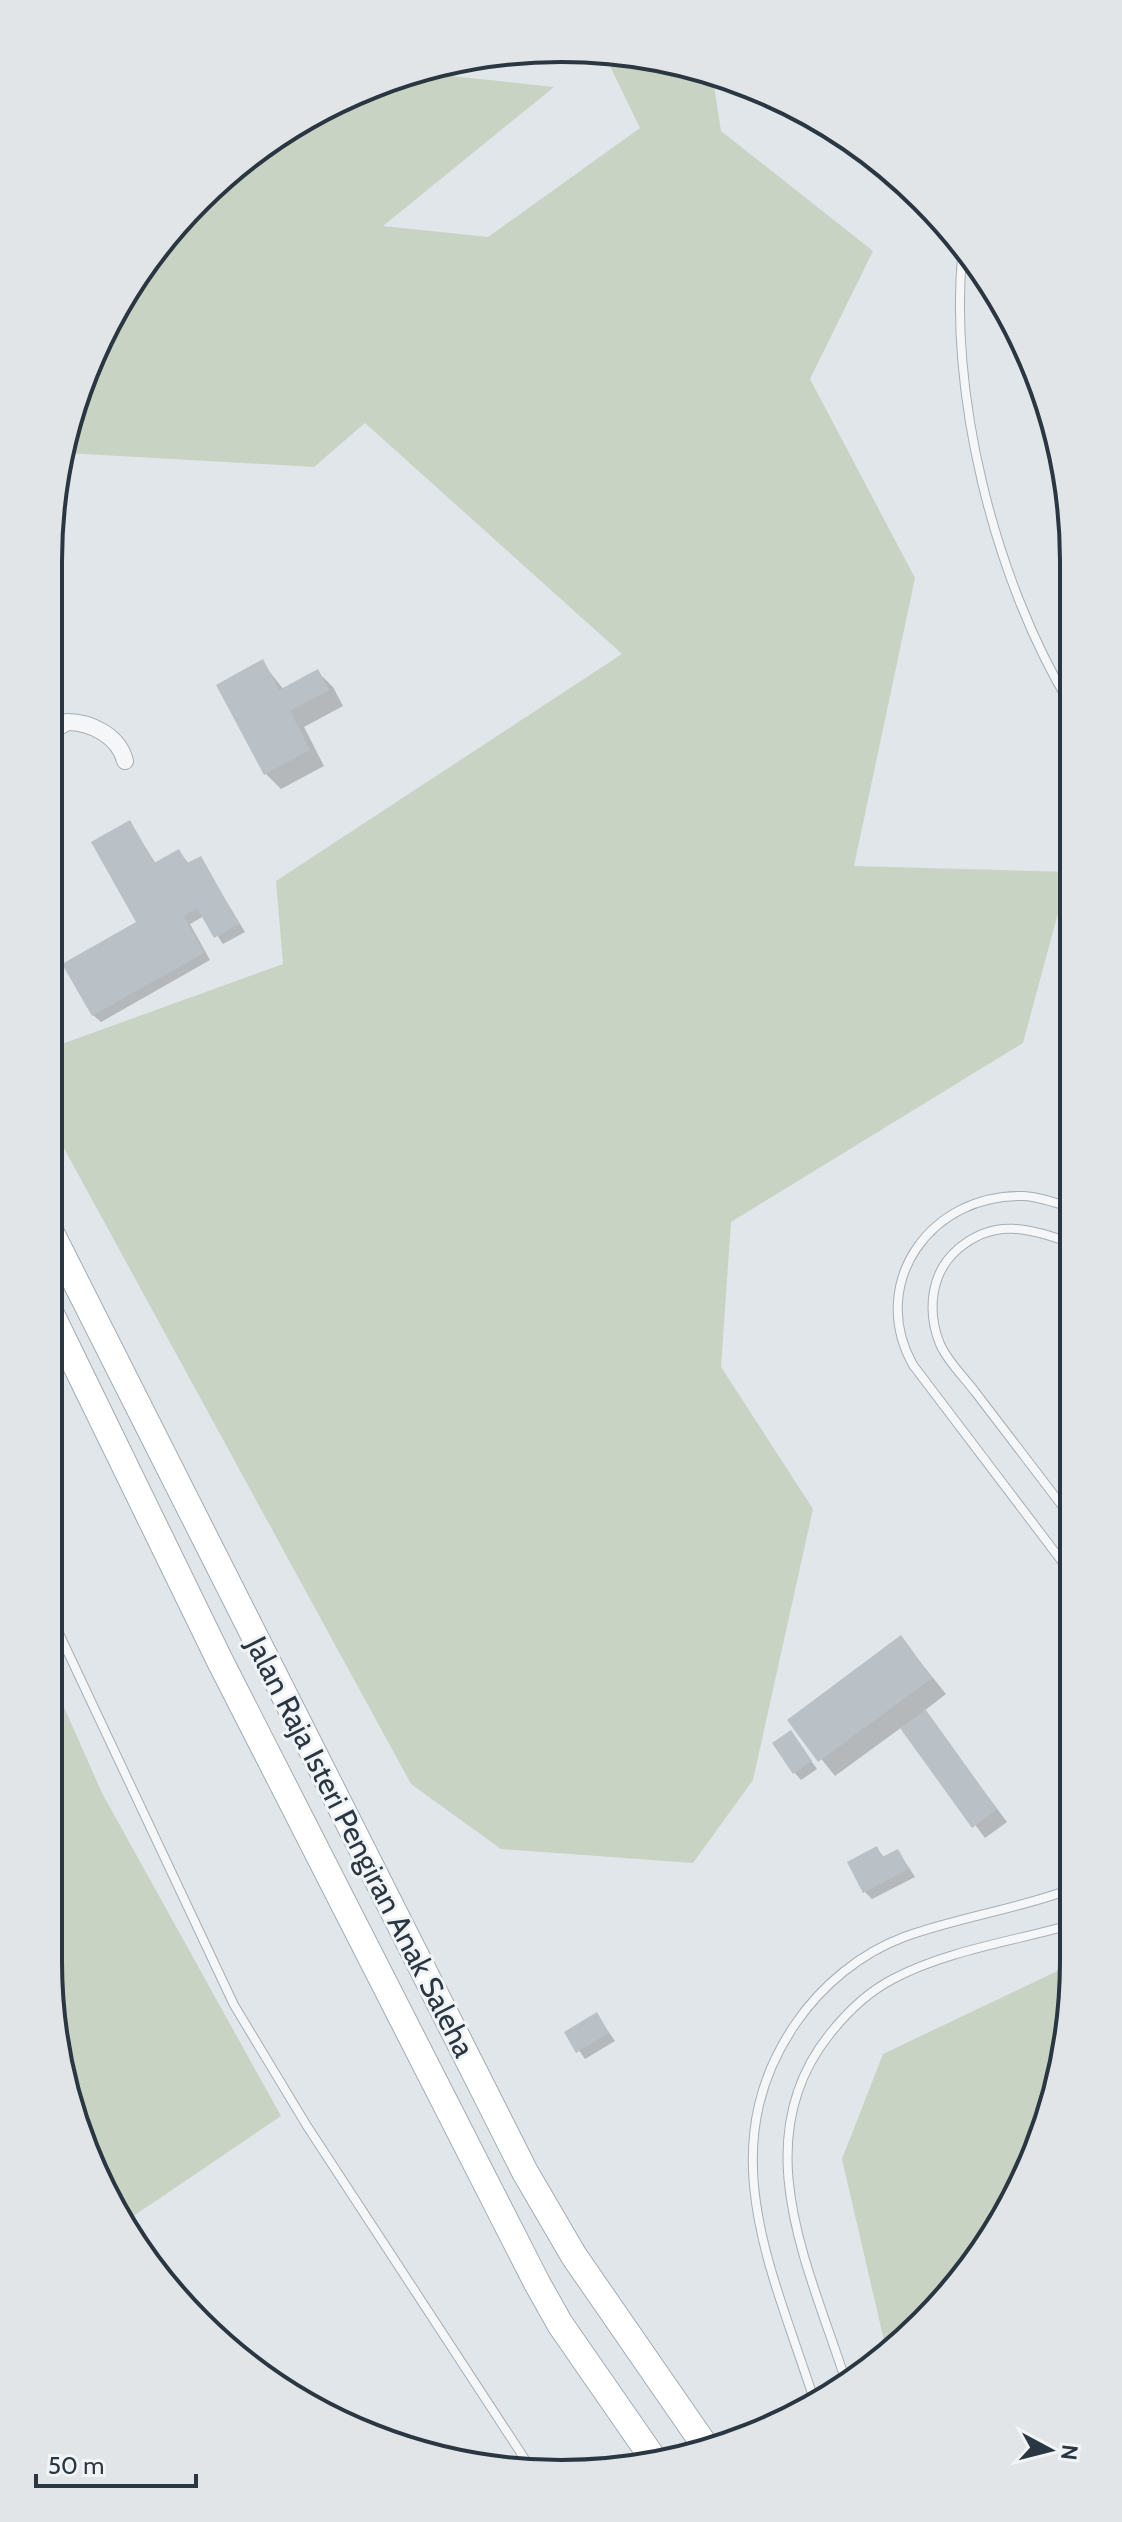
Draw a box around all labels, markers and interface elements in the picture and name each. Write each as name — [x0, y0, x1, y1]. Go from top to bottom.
street label: Jalan Raja Isteri Pengiran Anak Saleha — [238, 1629, 483, 2064]
north arrow — [1010, 2410, 1090, 2490]
scale bar — [36, 2438, 196, 2488]
text: N — [1055, 2443, 1084, 2462]
text: 50 m — [48, 2451, 104, 2480]

